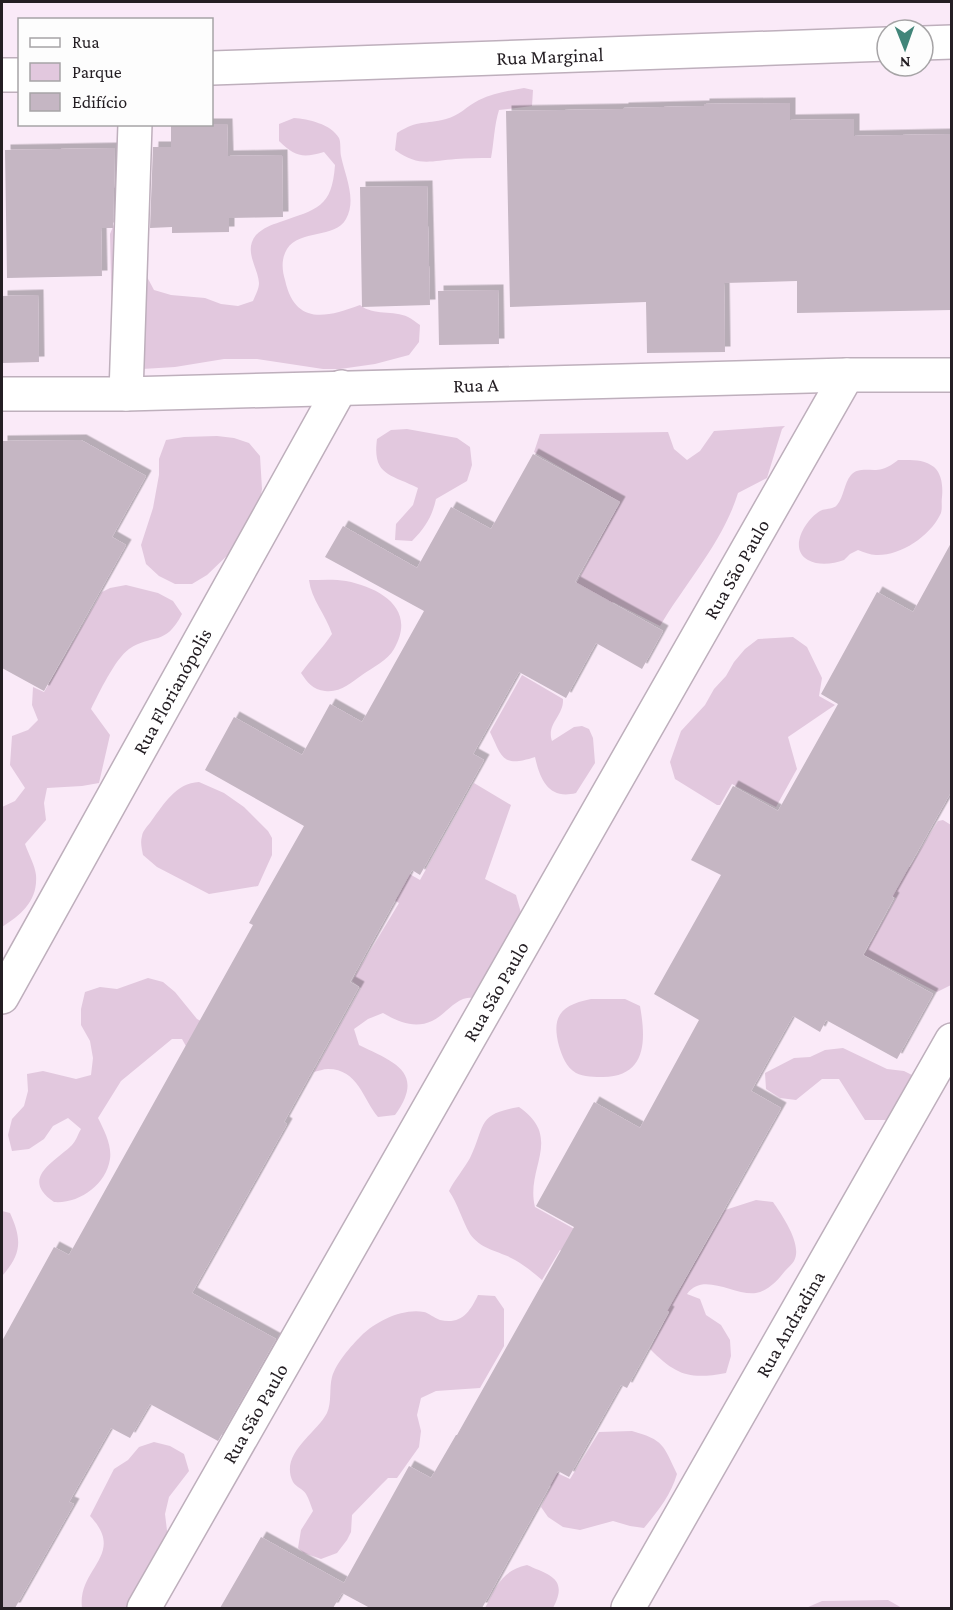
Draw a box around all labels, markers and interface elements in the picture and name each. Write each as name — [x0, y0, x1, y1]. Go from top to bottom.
legend — [18, 18, 213, 126]
north arrow — [875, 18, 935, 78]
text: Rua — [72, 32, 100, 52]
street label: Rua Marginal — [496, 43, 604, 69]
text: N — [900, 54, 911, 71]
text: Parque — [72, 62, 122, 82]
text: Edifício — [72, 92, 127, 112]
street label: Rua A — [453, 373, 500, 396]
street label: Rua São Paulo — [699, 515, 774, 623]
street label: Rua Florianópolis — [128, 624, 216, 758]
street label: Rua São Paulo — [458, 937, 533, 1045]
street label: Rua Andradina — [751, 1267, 829, 1381]
street label: Rua São Paulo — [218, 1359, 292, 1467]

